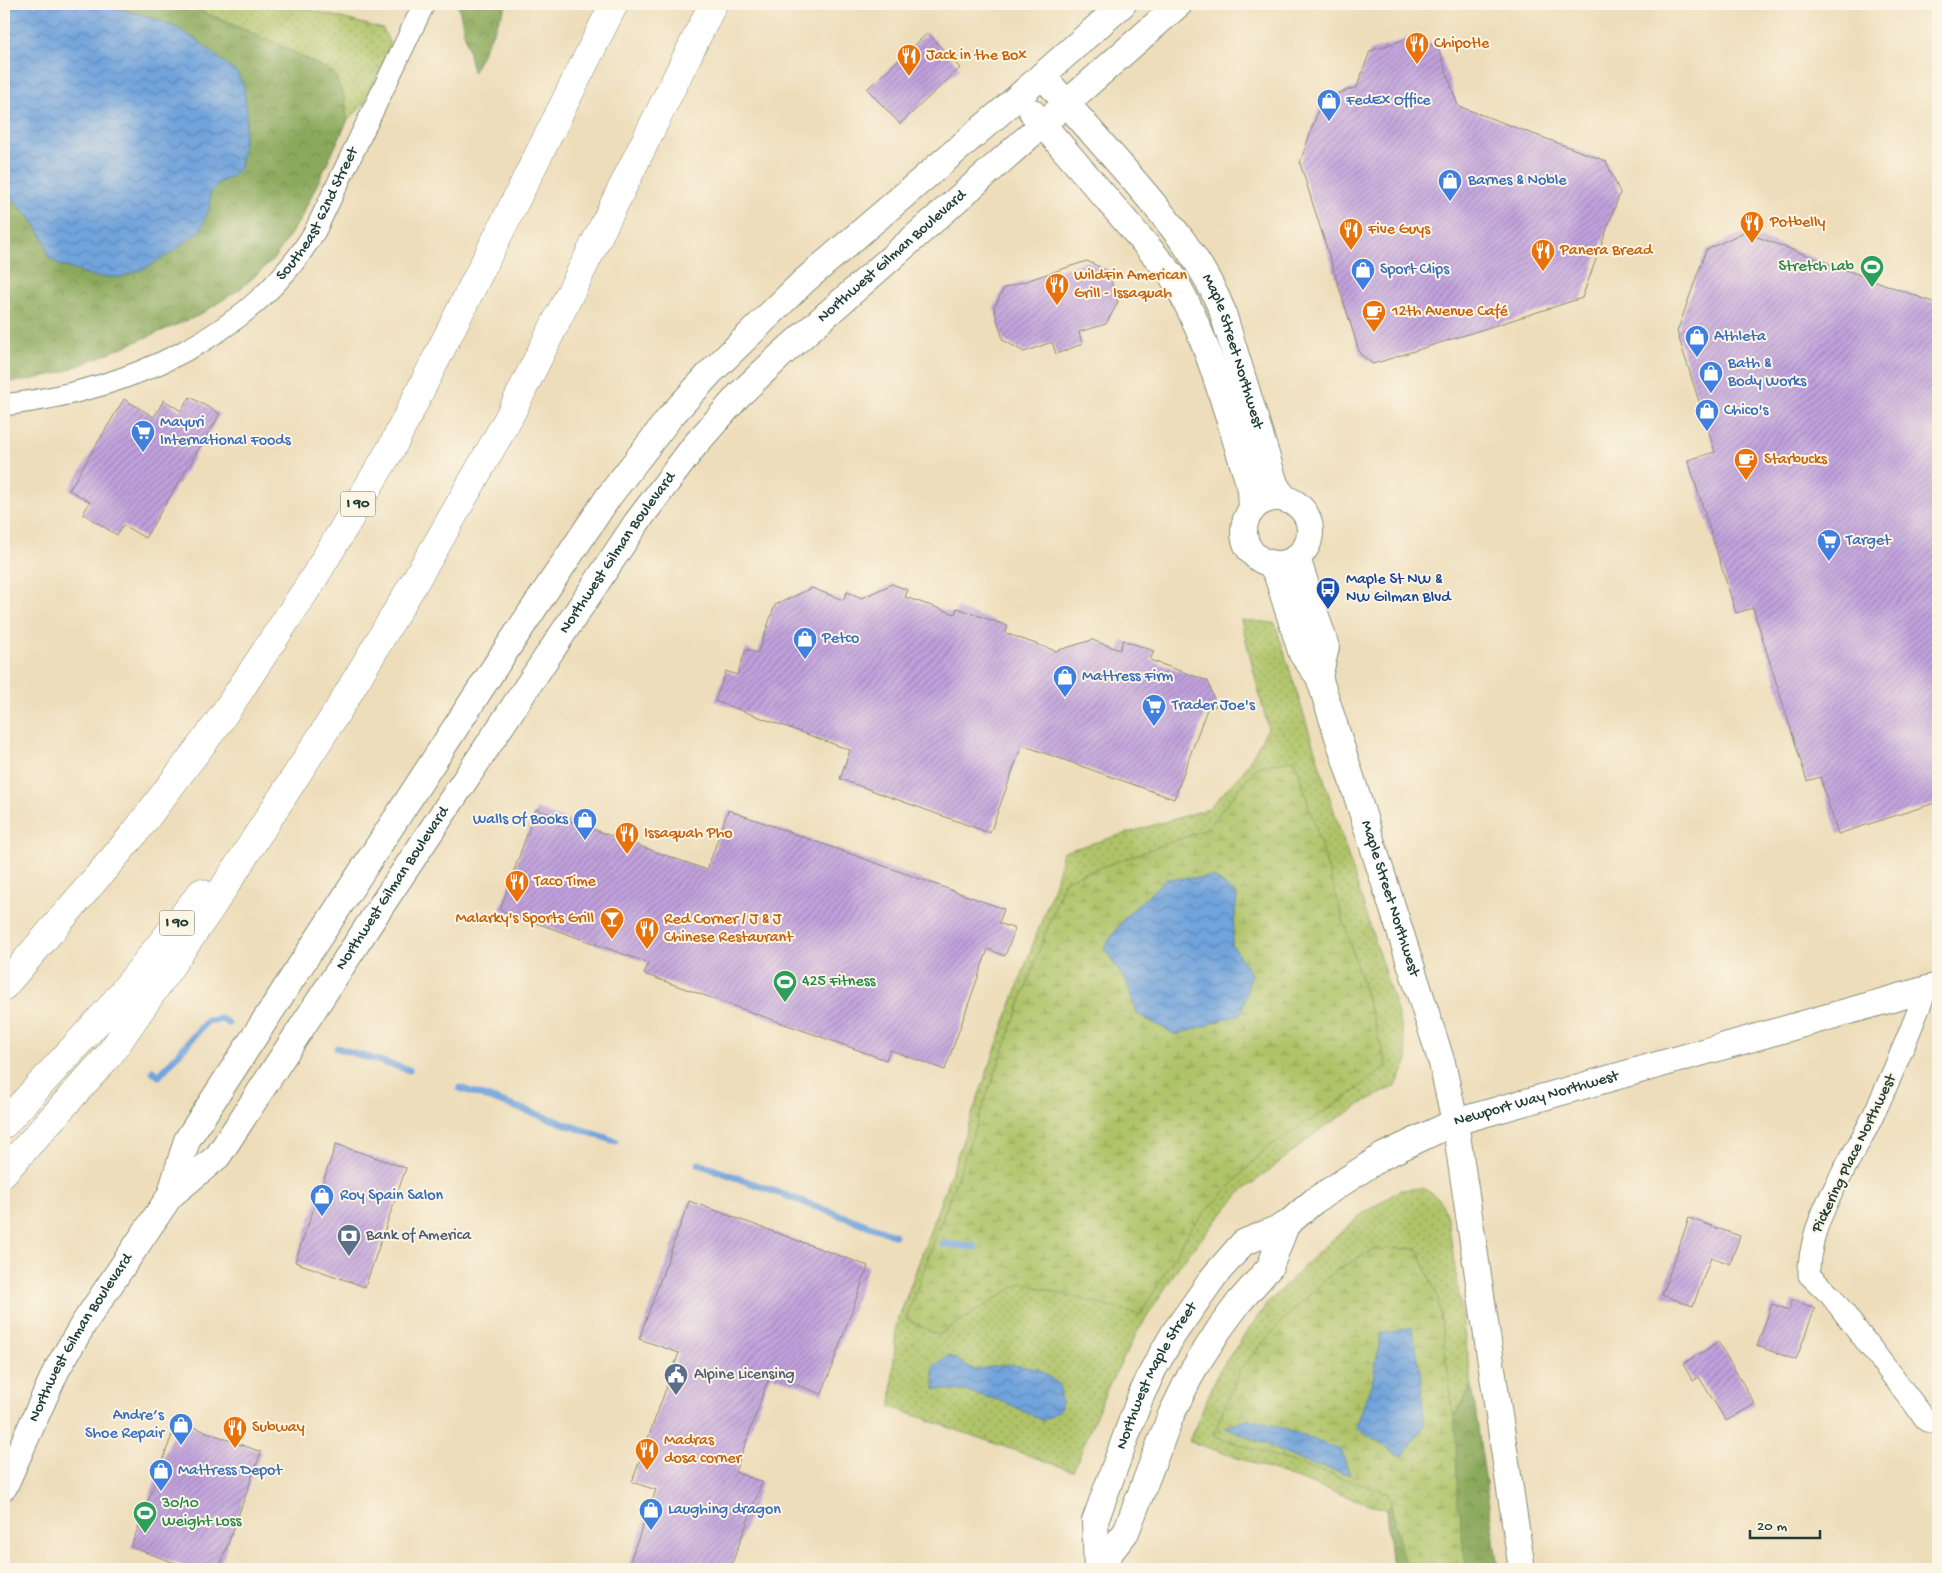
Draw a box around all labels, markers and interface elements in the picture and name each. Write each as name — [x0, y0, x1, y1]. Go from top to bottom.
restaurant icon: Chipotle — [1404, 31, 1430, 65]
place label: Chipotle — [1434, 35, 1490, 54]
restaurant icon: Jack in the Box — [896, 43, 922, 77]
place label: Jack in the Box — [926, 47, 1027, 66]
shop icon: FedEx Office — [1316, 88, 1342, 122]
place label: FedEx Office — [1345, 92, 1431, 111]
street label: Southeast 62nd Street — [272, 143, 364, 285]
shop icon: Barnes & Noble — [1437, 168, 1463, 202]
place label: Barnes & Noble — [1467, 172, 1567, 191]
street label: Northwest Gilman Boulevard — [814, 185, 972, 327]
restaurant icon: Potbelly — [1739, 210, 1765, 244]
place label: Potbelly — [1769, 214, 1825, 233]
restaurant icon: Five Guys — [1338, 217, 1364, 251]
place label: Five Guys — [1367, 221, 1431, 240]
restaurant icon: Panera Bread — [1530, 238, 1556, 272]
place label: Panera Bread — [1559, 242, 1654, 261]
sports icon: Stretch Lab — [1859, 254, 1885, 288]
shop icon: Sport Clips — [1350, 257, 1376, 291]
place label: Stretch Lab — [1779, 258, 1855, 277]
place label: Sport Clips — [1380, 261, 1450, 280]
place label: WildFin American Grill - Issaquah — [1074, 267, 1188, 304]
street label: Maple Street Northwest — [1197, 271, 1268, 433]
restaurant icon: WildFin American Grill - Issaquah — [1044, 272, 1070, 306]
cafe icon: 12th Avenue Café — [1361, 299, 1387, 333]
place label: 12th Avenue Café — [1391, 303, 1509, 322]
shop icon: Athleta — [1684, 324, 1710, 358]
place label: Athleta — [1714, 328, 1767, 347]
place label: Bath & Body Works — [1727, 355, 1807, 392]
shop icon: Bath & Body Works — [1698, 360, 1724, 394]
shop icon: Chico's — [1694, 398, 1720, 432]
place label: Chico's — [1724, 402, 1770, 421]
place label: Mayuri International Foods — [160, 414, 292, 451]
supermarket icon: Mayuri International Foods — [130, 419, 156, 453]
cafe icon: Starbucks — [1733, 447, 1759, 481]
place label: Starbucks — [1764, 451, 1828, 470]
street label: Northwest Gilman Boulevard — [556, 467, 681, 638]
road number: I 90 — [340, 492, 376, 516]
supermarket icon: Target — [1816, 528, 1842, 562]
place label: Target — [1845, 532, 1892, 551]
place label: Maple St NW & NW Gilman Blvd — [1346, 571, 1452, 608]
bus stop icon: Maple St NW & NW Gilman Blvd — [1315, 576, 1341, 610]
shop icon: Petco — [792, 626, 818, 660]
place label: Petco — [821, 630, 859, 649]
shop icon: Mattress Firm — [1052, 664, 1078, 698]
place label: Mattress Firm — [1082, 668, 1174, 687]
supermarket icon: Trader Joe's — [1141, 693, 1167, 727]
place label: Trader Joe's — [1171, 697, 1256, 716]
street label: Northwest Gilman Boulevard — [332, 802, 455, 974]
shop icon: Walls Of Books — [572, 807, 598, 841]
place label: Walls Of Books — [473, 811, 569, 830]
street label: Maple Street Northwest — [1356, 818, 1424, 980]
restaurant icon: Issaquah Pho — [614, 821, 640, 855]
place label: Issaquah Pho — [644, 825, 733, 844]
restaurant icon: Taco Time — [504, 869, 530, 903]
place label: Taco Time — [533, 873, 597, 892]
bar icon: Malarky's Sports Grill — [599, 906, 625, 940]
road number: I 90 — [160, 910, 194, 936]
place label: Malarky's Sports Grill — [455, 910, 594, 929]
place label: Red Corner / J & J Chinese Restaurant — [664, 911, 794, 948]
restaurant icon: Red Corner / J & J Chinese Restaurant — [634, 916, 660, 950]
sports icon: 425 Fitness — [772, 969, 798, 1003]
place label: 425 Fitness — [802, 973, 877, 992]
street label: Newport Way Northwest — [1452, 1066, 1622, 1131]
street label: Pickering Place Northwest — [1808, 1070, 1902, 1237]
shop icon: Roy Spain Salon — [309, 1183, 335, 1217]
place label: Roy Spain Salon — [340, 1187, 444, 1206]
bank icon: Bank of America — [336, 1223, 362, 1257]
place label: Bank of America — [365, 1227, 472, 1246]
street label: Northwest Gilman Boulevard — [25, 1249, 138, 1425]
street label: Northwest Maple Street — [1112, 1298, 1203, 1452]
public building icon: Alpine Licensing — [663, 1362, 689, 1396]
place label: Alpine Licensing — [694, 1366, 795, 1385]
place label: Andre’s Shoe Repair — [85, 1407, 165, 1444]
shop icon: Andre’s Shoe Repair — [168, 1412, 194, 1446]
restaurant icon: Subway — [222, 1415, 248, 1449]
place label: Subway — [252, 1419, 305, 1438]
place label: Madras dosa corner — [664, 1432, 743, 1469]
restaurant icon: Madras dosa corner — [634, 1437, 660, 1471]
shop icon: Mattress Depot — [148, 1458, 174, 1492]
place label: Mattress Depot — [178, 1462, 283, 1481]
place label: 30/10 Weight Loss — [161, 1495, 242, 1532]
shop icon: Laughing dragon — [638, 1497, 664, 1531]
sports icon: 30/10 Weight Loss — [132, 1500, 158, 1534]
place label: Laughing dragon — [668, 1501, 781, 1520]
scale bar — [1750, 1508, 1820, 1540]
text: 20 m — [1757, 1518, 1787, 1536]

